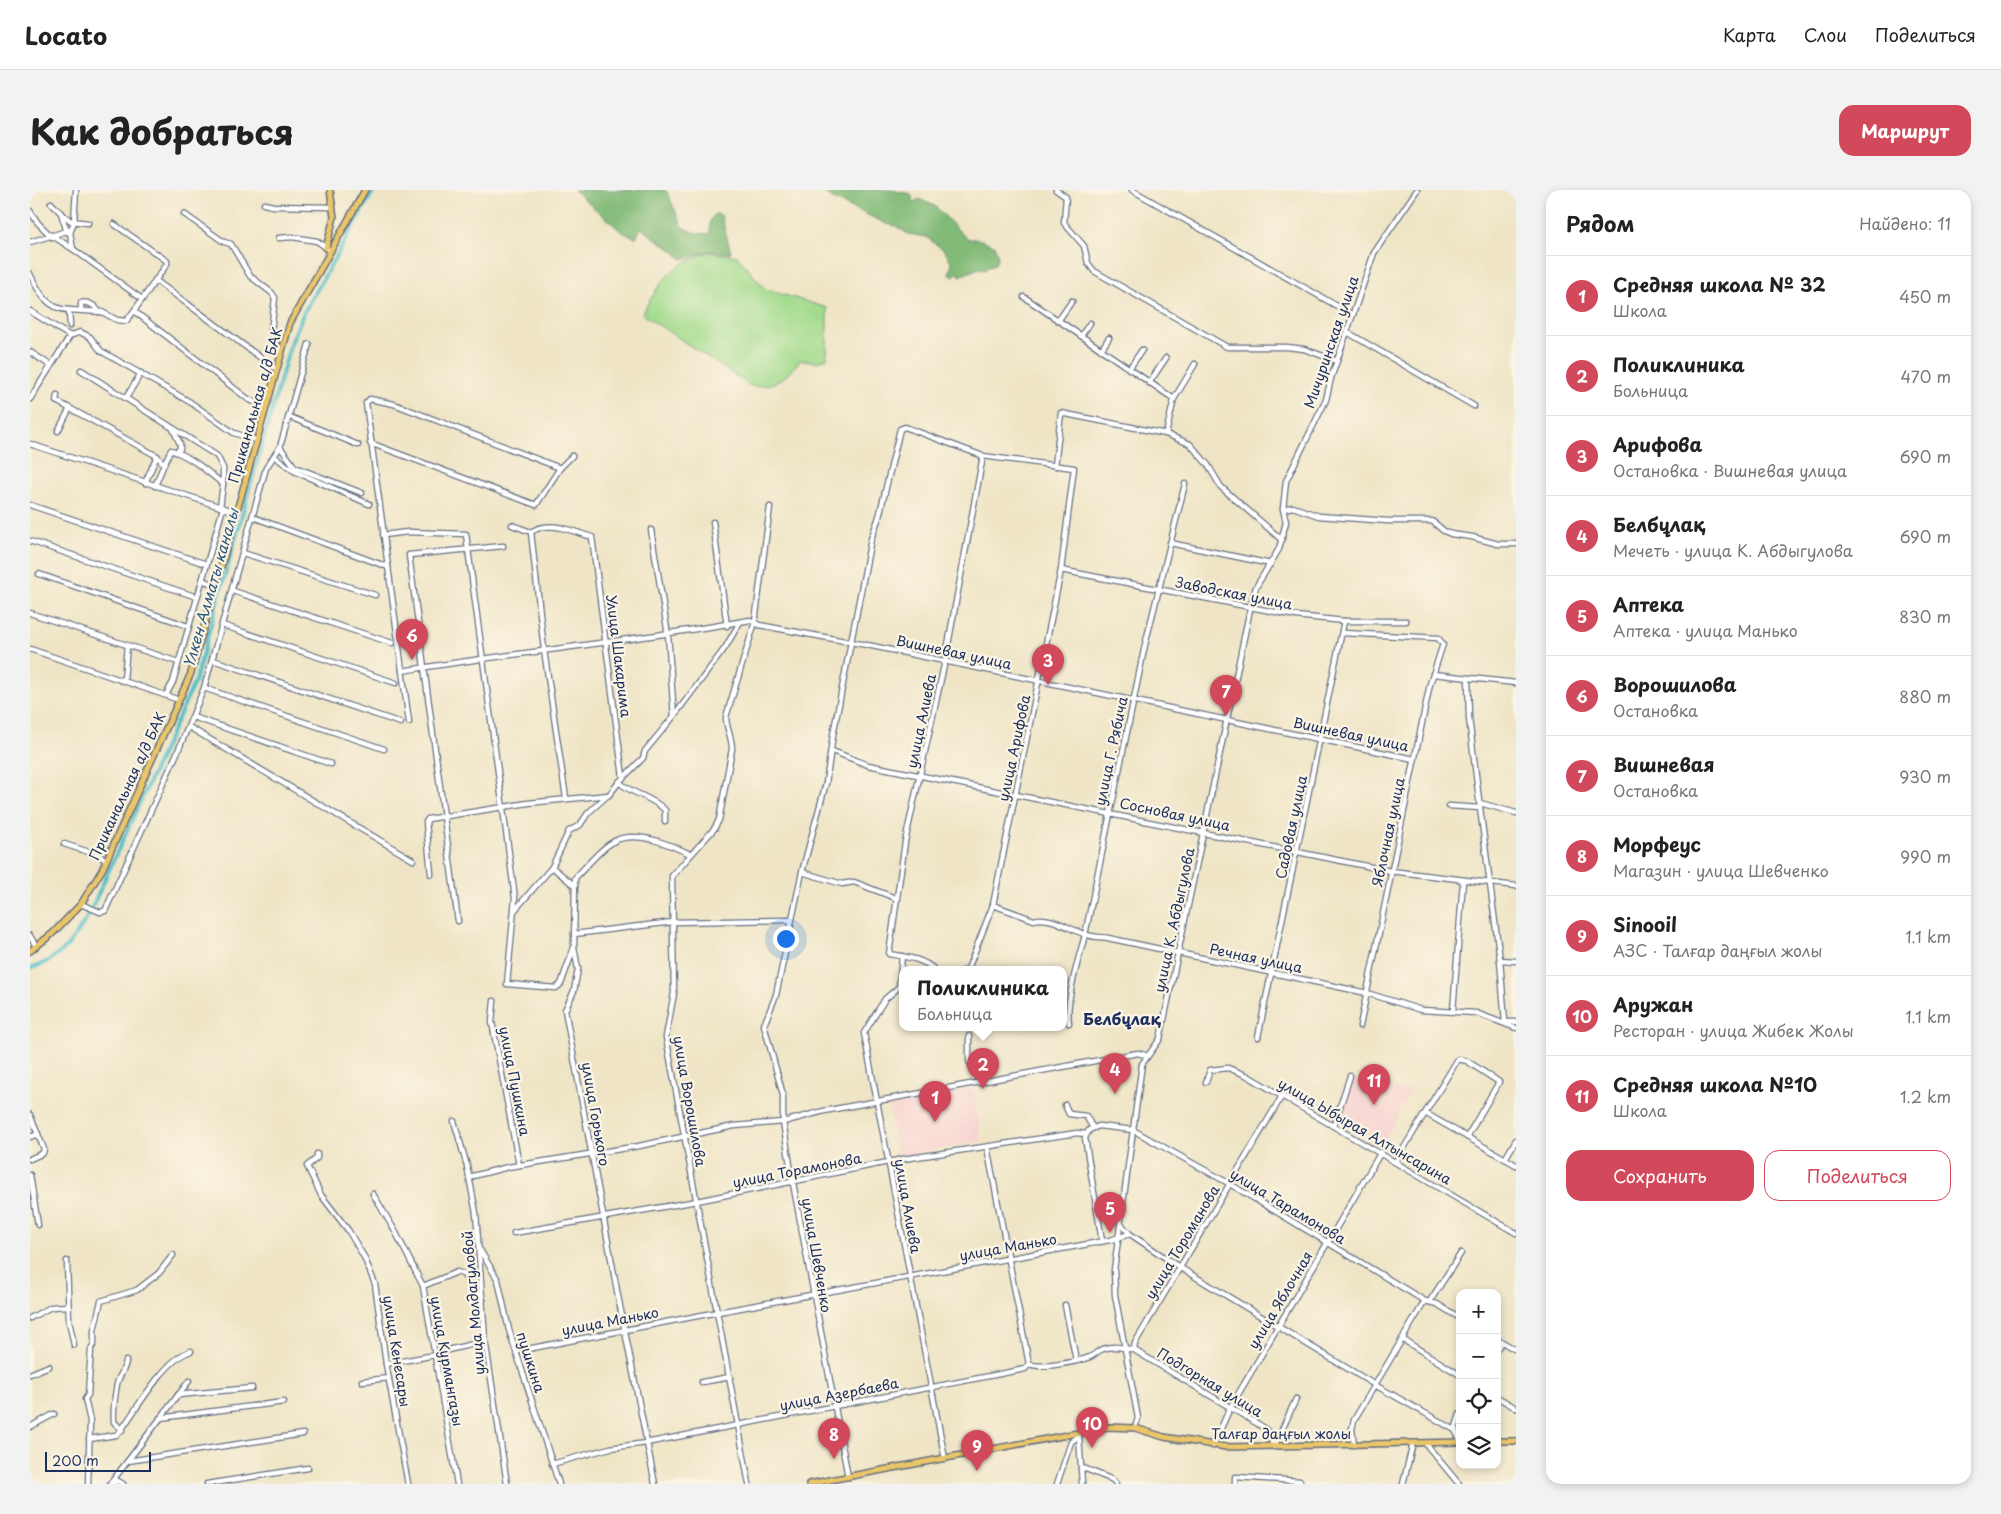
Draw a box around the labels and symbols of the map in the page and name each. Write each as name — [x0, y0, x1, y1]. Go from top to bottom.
street label: Мичуринская улица — [1298, 273, 1364, 411]
street label: Приканальная а/д БАК — [223, 324, 287, 485]
water label: Үлкен Алматы каналы — [176, 505, 244, 670]
street label: Заводская улица — [1174, 571, 1294, 615]
street label: Улица Шакарима — [601, 593, 637, 719]
pin: 6 — [396, 619, 428, 660]
street label: Вишневая улица — [894, 630, 1014, 675]
pin: 3 — [1032, 644, 1064, 685]
street label: улица Алиева — [901, 672, 941, 770]
pin: 7 — [1210, 675, 1242, 716]
street label: улица Арифова — [992, 692, 1036, 803]
street label: улица Г. Рябича — [1089, 694, 1133, 807]
street label: Приканальная а/д БАК — [83, 708, 171, 863]
street label: Вишневая улица — [1291, 712, 1411, 757]
street label: Садовая улица — [1270, 773, 1312, 881]
street label: Яблочная улица — [1366, 775, 1410, 888]
street label: Сосновая улица — [1118, 792, 1232, 836]
street label: улица К. Абдыгулова — [1148, 845, 1200, 994]
your location — [773, 926, 799, 952]
street label: Речная улица — [1208, 938, 1305, 978]
district label: Белбұлақ — [1083, 1006, 1161, 1030]
street label: улица Пушкина — [494, 1024, 536, 1138]
street label: улица Ворошилова — [668, 1034, 712, 1168]
pin: 2 — [967, 1048, 999, 1089]
pin: 4 — [1099, 1053, 1131, 1094]
street label: улица Горького — [577, 1060, 616, 1168]
pin: 11 — [1358, 1064, 1390, 1105]
street label: улица Ыбырая Алтынсарина — [1274, 1073, 1456, 1190]
pin: 1 — [919, 1081, 951, 1122]
street label: улица Торамонова — [731, 1147, 863, 1193]
street label: улица Алиева — [889, 1157, 927, 1255]
street label: улица Тарамонова — [1226, 1163, 1350, 1249]
street label: улица Тороманова — [1139, 1181, 1225, 1303]
pin: 5 — [1094, 1192, 1126, 1233]
street label: улица Шевченко — [797, 1196, 837, 1314]
street label: улица Манько — [958, 1228, 1059, 1266]
street label: улица Молдагуловой — [456, 1230, 490, 1376]
street label: улица Яблочная — [1242, 1247, 1318, 1353]
street label: улица Кенесары — [378, 1294, 416, 1408]
street label: улица Курмангазы — [425, 1294, 469, 1428]
street label: улица Манько — [560, 1301, 661, 1341]
street label: пушкина — [511, 1329, 551, 1395]
street label: Подгорная улица — [1153, 1342, 1267, 1422]
street label: улица Азербаева — [778, 1372, 901, 1416]
pin: 10 — [1076, 1407, 1108, 1448]
pin: 8 — [818, 1418, 850, 1459]
street label: Талғар даңғыл жолы — [1211, 1423, 1351, 1444]
pin: 9 — [961, 1430, 993, 1471]
scale bar — [45, 1449, 151, 1472]

